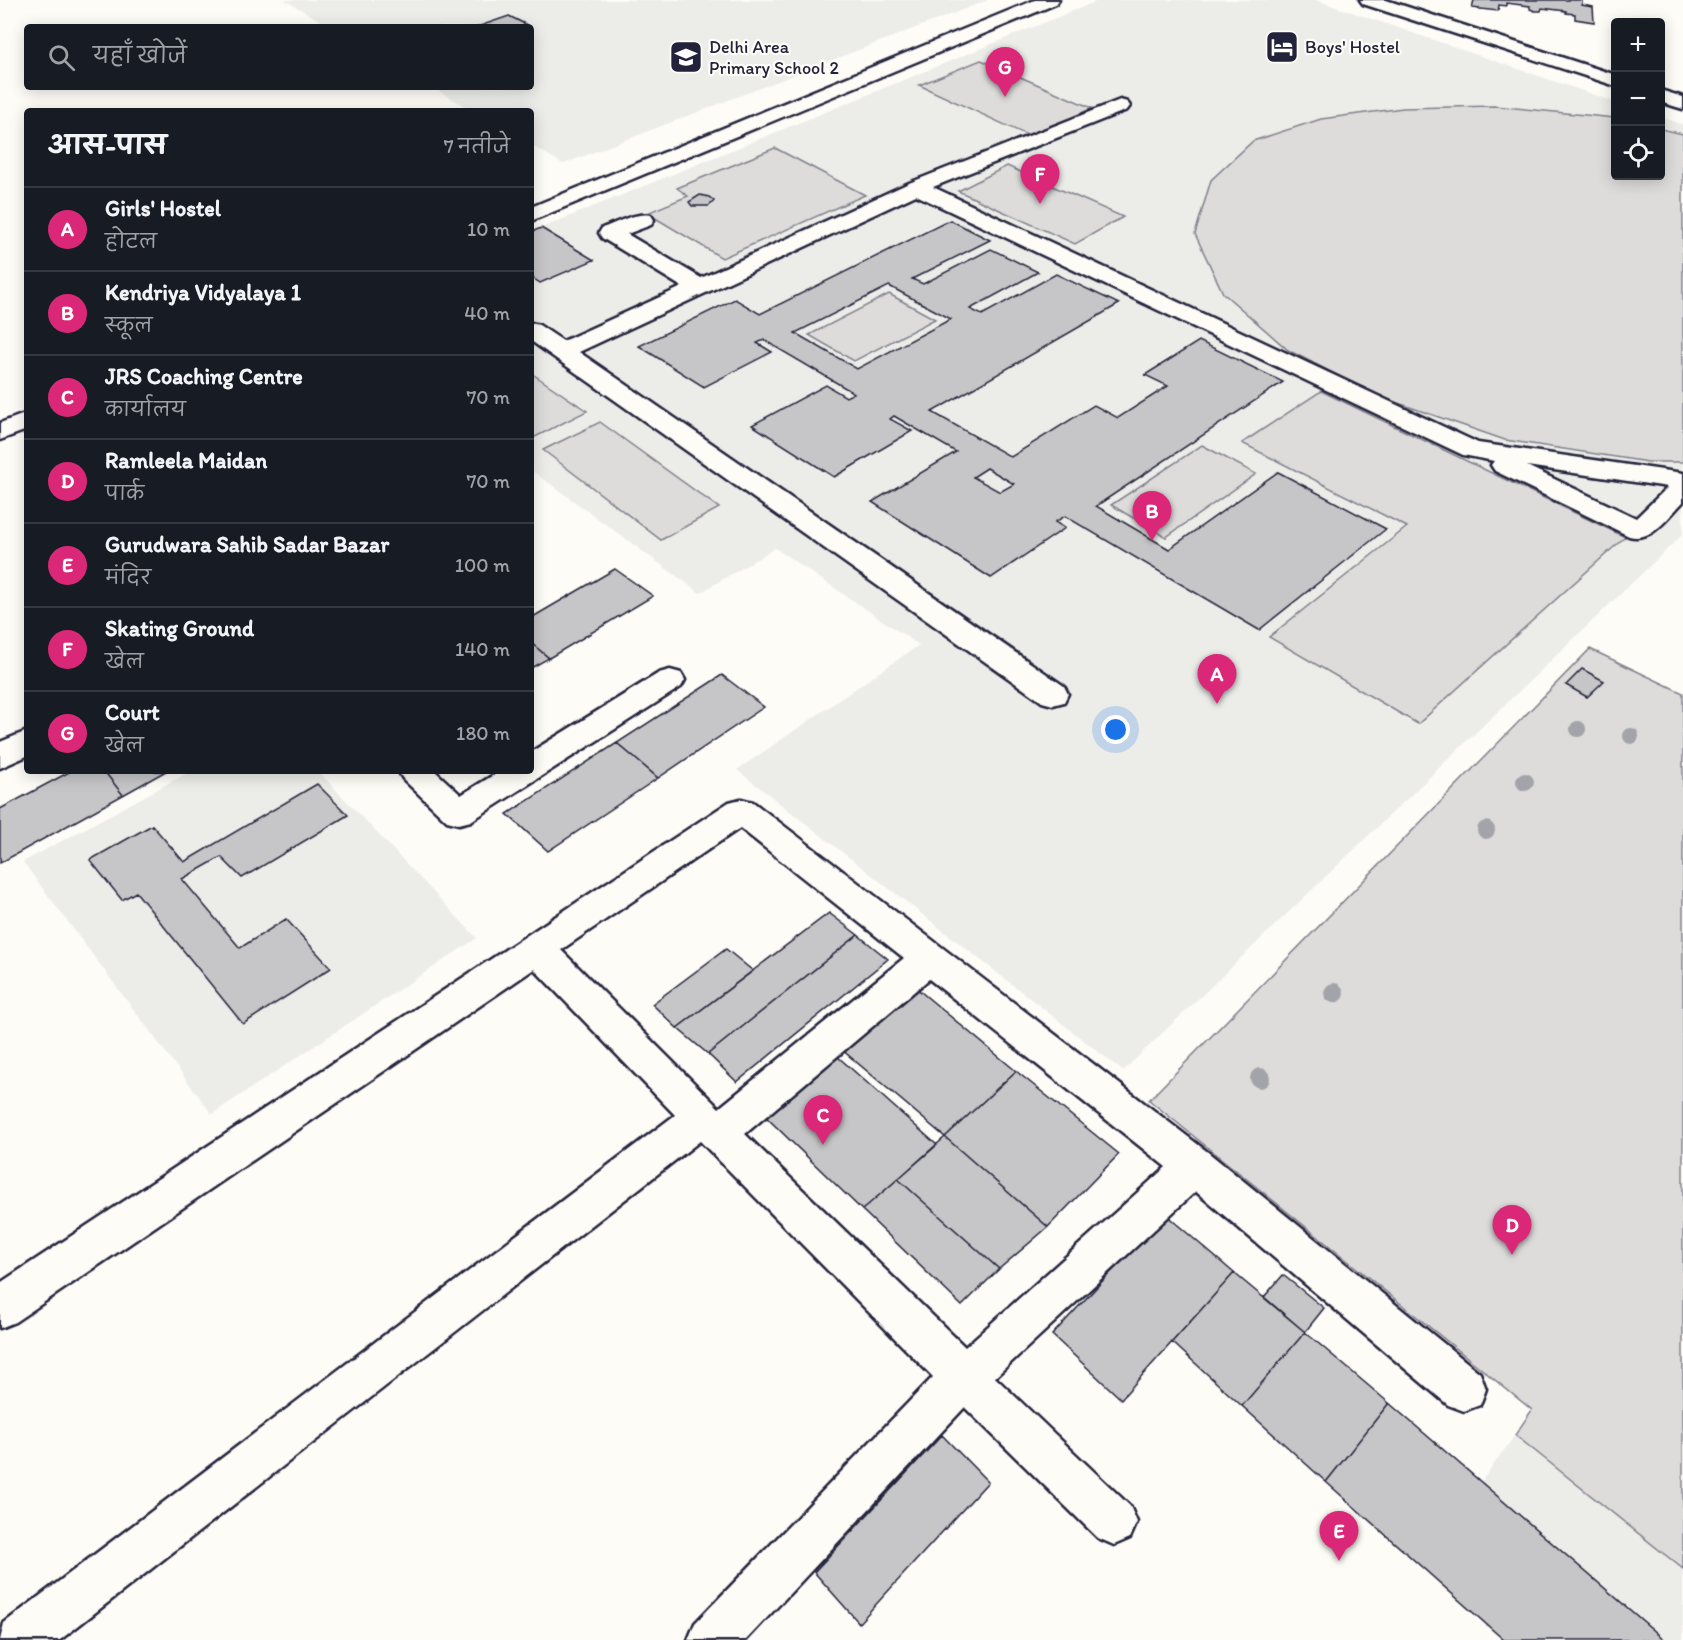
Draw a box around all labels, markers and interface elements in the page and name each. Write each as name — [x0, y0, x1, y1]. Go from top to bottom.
map controls — [1611, 18, 1665, 180]
button: + — [1611, 18, 1665, 72]
search box — [24, 24, 534, 90]
hotel icon: Boys' Hostel — [1264, 29, 1300, 65]
place label: Delhi Area Primary School 2 — [709, 36, 839, 79]
place label: Boys' Hostel — [1305, 36, 1400, 58]
school or university icon: Delhi Area Primary School 2 — [668, 39, 704, 75]
icon: search — [45, 41, 78, 74]
text: यहाँ खोजें — [93, 42, 187, 69]
pin: G — [986, 48, 1024, 97]
button: − — [1611, 72, 1665, 126]
button: locate — [1611, 126, 1665, 180]
text: आस-पास — [48, 129, 167, 161]
text: 7 नतीजे — [444, 134, 510, 158]
pin: F — [1020, 154, 1060, 204]
text: Girls' Hostel — [105, 195, 221, 222]
text: A — [61, 217, 74, 241]
text: 10 m — [467, 217, 510, 241]
text: होटल — [105, 229, 157, 253]
text: Kendriya Vidyalaya 1 — [105, 279, 301, 306]
text: B — [61, 301, 74, 325]
text: 40 m — [464, 301, 510, 325]
text: स्कूल — [105, 313, 153, 337]
text: JRS Coaching Centre — [105, 363, 303, 390]
text: C — [61, 385, 74, 409]
text: 70 m — [466, 385, 510, 409]
text: कार्यालय — [105, 397, 186, 421]
text: Ramleela Maidan — [105, 447, 267, 474]
text: D — [61, 469, 74, 493]
text: 70 m — [466, 469, 510, 493]
text: पार्क — [105, 481, 144, 505]
pin: B — [1132, 492, 1172, 541]
text: Gurudwara Sahib Sadar Bazar — [105, 531, 389, 558]
text: E — [62, 553, 73, 577]
text: 100 m — [455, 553, 510, 577]
text: मंदिर — [105, 565, 151, 589]
text: Skating Ground — [105, 615, 254, 642]
text: F — [62, 637, 73, 661]
text: 140 m — [455, 637, 510, 661]
text: खेल — [105, 649, 144, 673]
pin: A — [1198, 654, 1236, 704]
text: Court — [105, 699, 159, 726]
your location — [1101, 715, 1130, 744]
text: G — [61, 721, 74, 745]
text: 180 m — [456, 721, 510, 745]
text: खेल — [105, 733, 144, 757]
pin: C — [804, 1096, 842, 1145]
pin: D — [1492, 1206, 1532, 1255]
pin: E — [1320, 1512, 1358, 1561]

